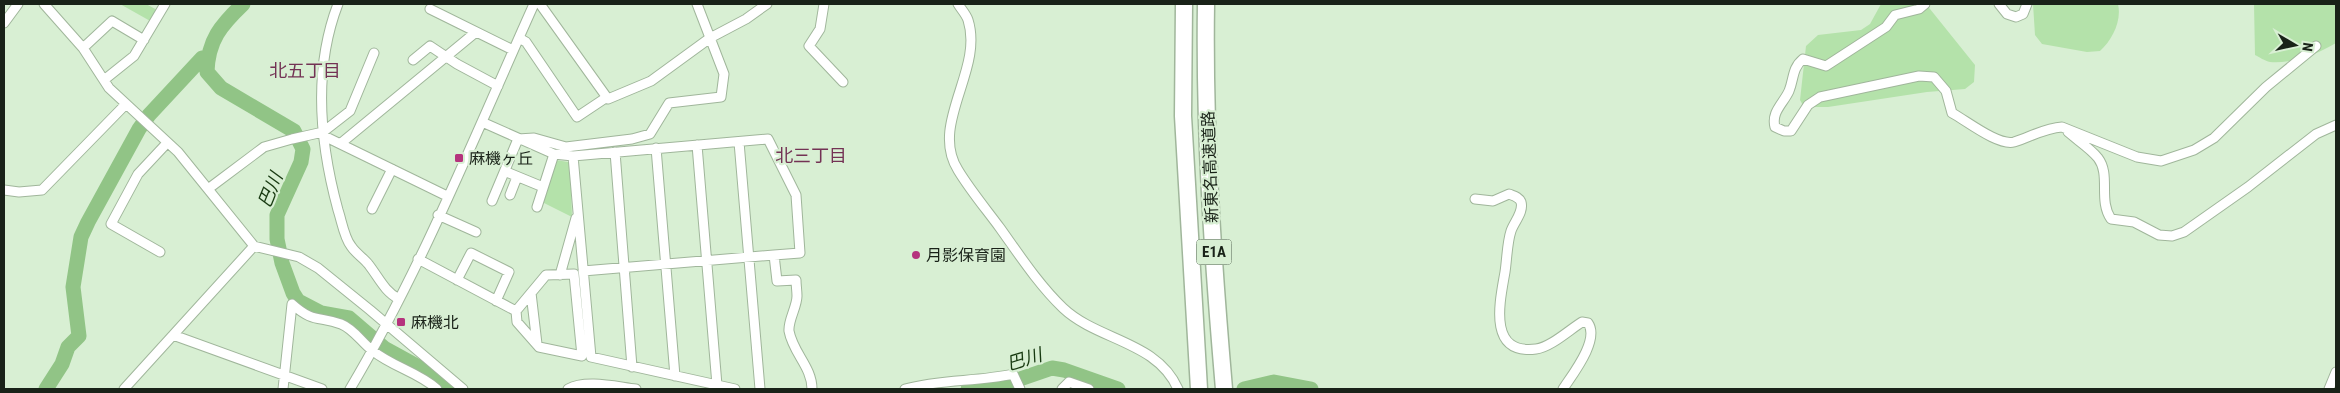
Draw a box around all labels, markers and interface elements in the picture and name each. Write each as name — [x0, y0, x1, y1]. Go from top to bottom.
north arrow — [2270, 20, 2320, 70]
text: N — [2299, 42, 2316, 53]
district label: 北五丁目 — [269, 60, 341, 81]
street label: 新東名高速道路 — [1199, 111, 1221, 223]
district label: 北三丁目 — [775, 145, 847, 166]
place label: 麻機ヶ丘 — [469, 149, 533, 168]
marker: 麻機ヶ丘 — [453, 152, 465, 164]
water label: 巴川 — [254, 168, 287, 211]
road number: E1A — [1196, 240, 1232, 264]
place label: 月影保育園 — [926, 246, 1006, 265]
marker: 月影保育園 — [910, 249, 922, 261]
place label: 麻機北 — [411, 313, 459, 332]
marker: 麻機北 — [395, 316, 407, 328]
water label: 巴川 — [1004, 343, 1046, 374]

